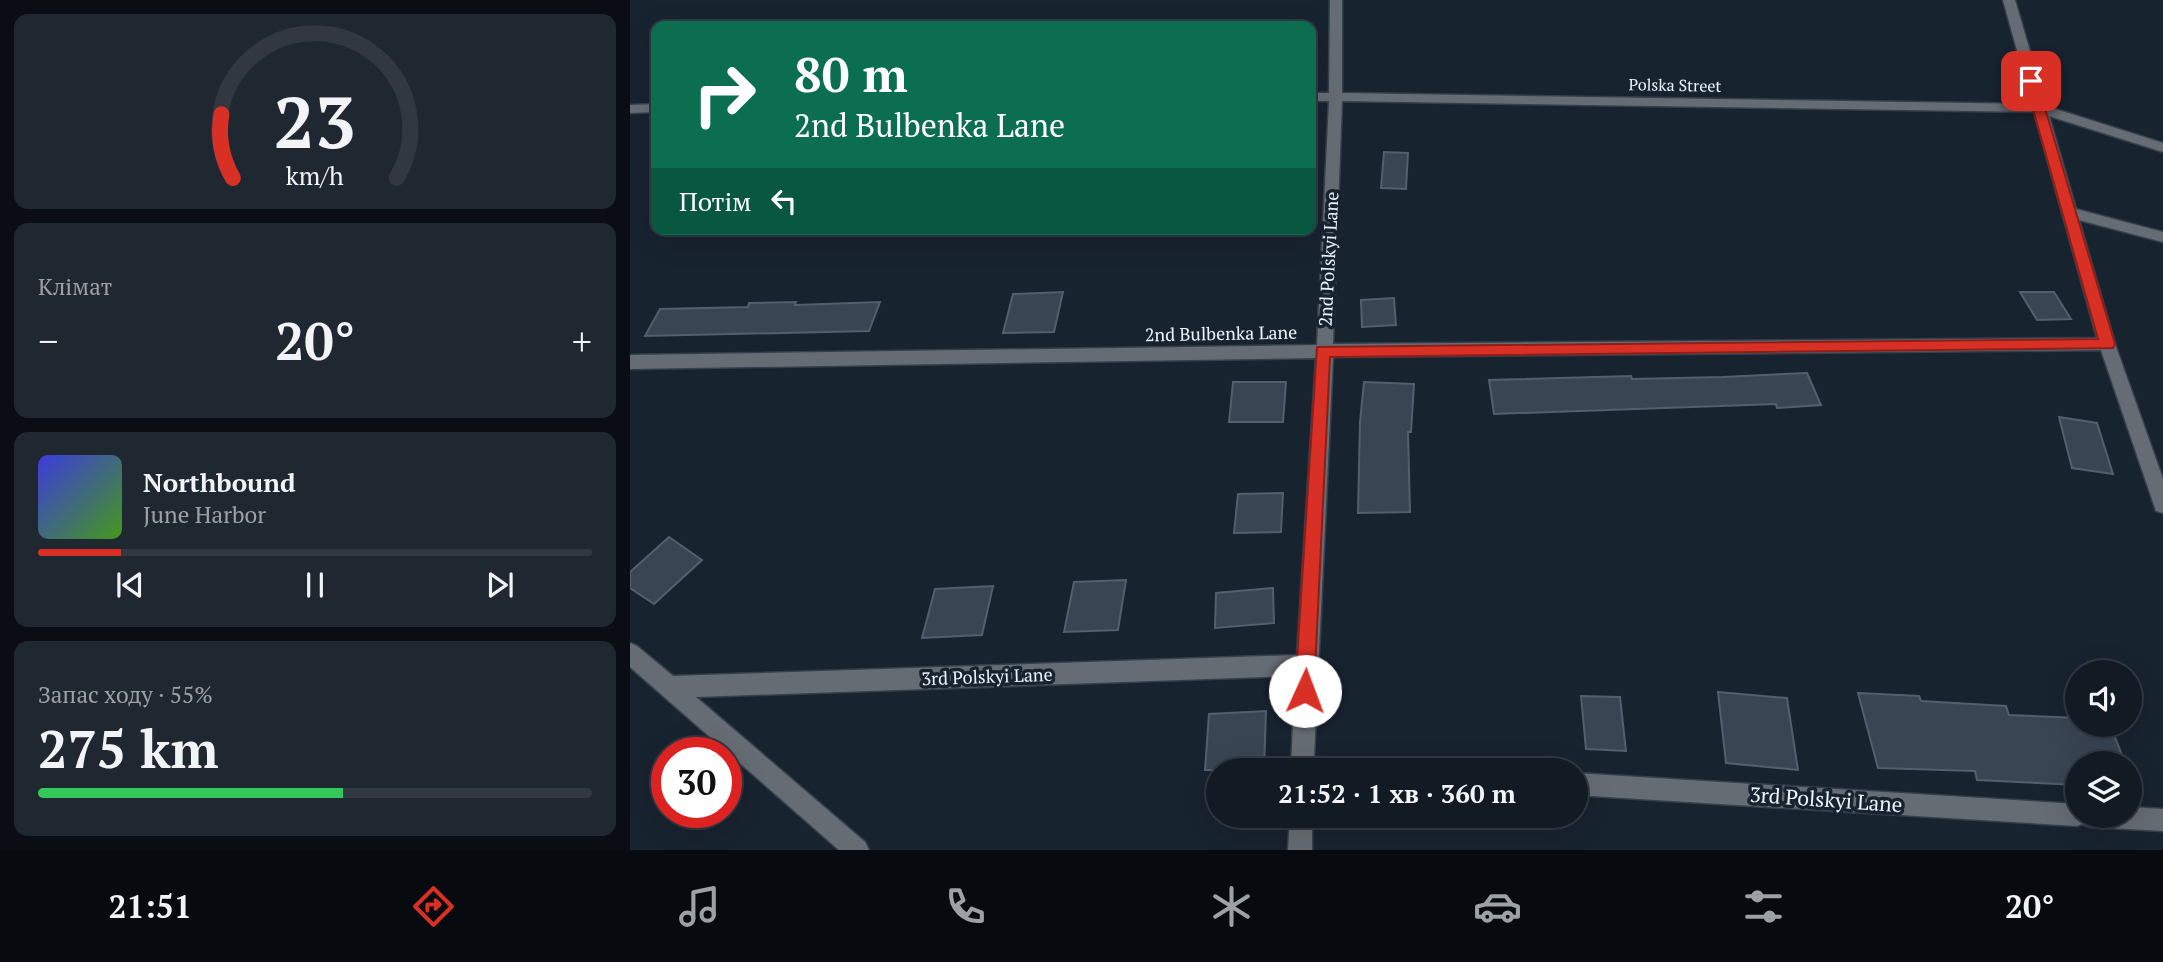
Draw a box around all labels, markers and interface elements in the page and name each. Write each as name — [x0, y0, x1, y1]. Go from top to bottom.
text: 80 m — [794, 41, 908, 106]
icon: right — [679, 49, 770, 140]
pin — [2001, 51, 2061, 111]
icon: arrive — [2012, 62, 2050, 100]
text: 23 — [274, 72, 356, 169]
street label: Polska Street — [1629, 73, 1722, 97]
text: 2nd Bulbenka Lane — [794, 104, 1065, 146]
text: km/h — [286, 158, 344, 191]
icon: left — [765, 182, 803, 220]
text: Потім — [679, 184, 751, 218]
street label: 2nd Polskyi Lane — [1312, 191, 1344, 327]
text: Клімат — [38, 271, 112, 302]
text: 20° — [275, 306, 355, 375]
text: − — [38, 316, 58, 366]
text: + — [572, 316, 592, 366]
street label: 2nd Bulbenka Lane — [1145, 320, 1297, 346]
text: Northbound — [143, 465, 296, 499]
text: June Harbor — [143, 499, 266, 530]
icon: previous — [111, 566, 149, 604]
icon: pause — [296, 566, 334, 604]
icon: next — [481, 566, 519, 604]
position arrow — [1268, 654, 1342, 728]
map controls — [2065, 660, 2142, 828]
button: sound — [2065, 660, 2142, 737]
street label: 3rd Polskyi Lane — [921, 662, 1053, 690]
text: Запас ходу · 55% — [38, 679, 213, 710]
text: 275 km — [38, 714, 219, 783]
speed limit sign: 30 — [651, 737, 742, 828]
button: layers — [2065, 751, 2142, 828]
text: 21:52 · 1 хв · 360 m — [1278, 776, 1516, 810]
street label: 3rd Polskyi Lane — [1749, 780, 1903, 818]
icon: directions — [409, 882, 458, 931]
icon: music — [675, 882, 724, 931]
icon: phone — [941, 882, 990, 931]
icon: climate — [1207, 882, 1256, 931]
icon: car — [1473, 882, 1522, 931]
icon: filters — [1739, 882, 1788, 931]
text: 21:51 — [109, 885, 192, 927]
text: 20° — [2005, 885, 2054, 927]

